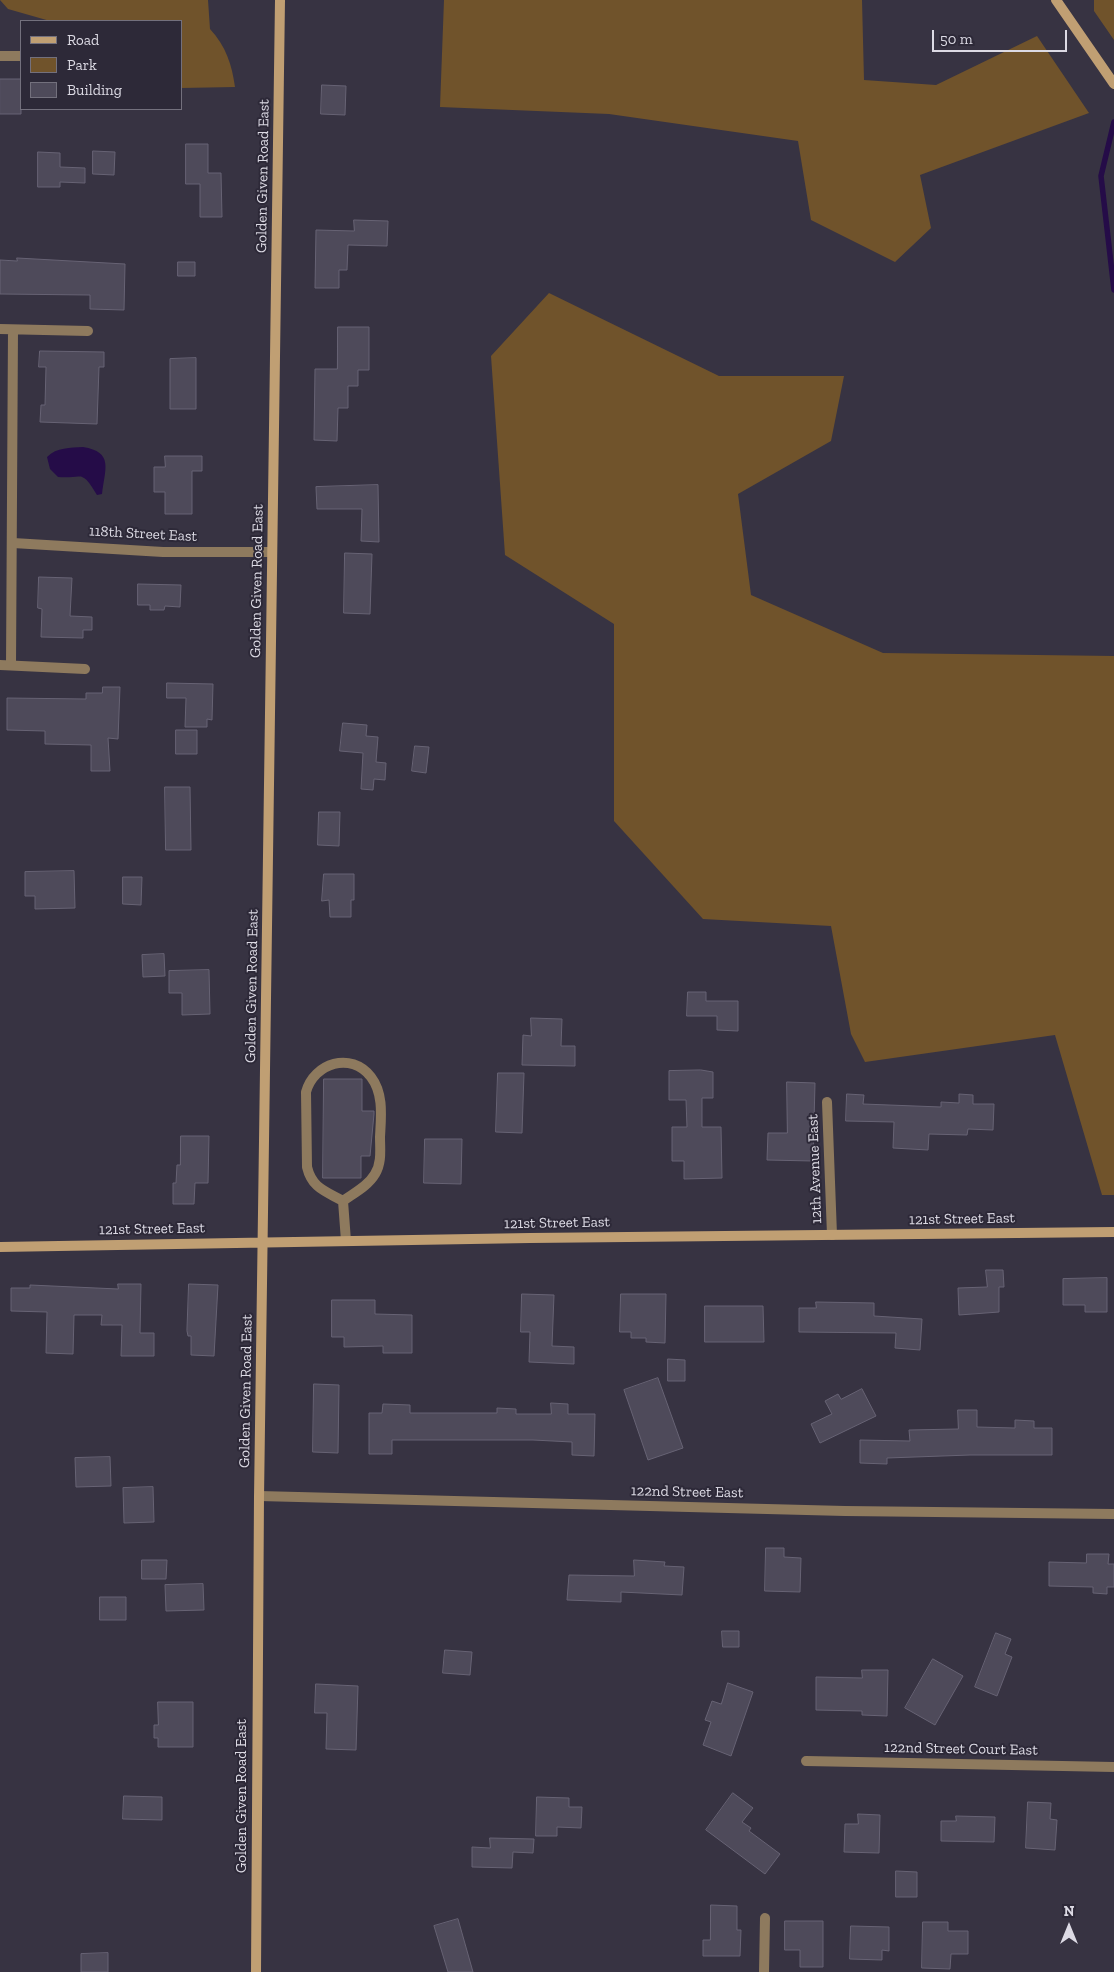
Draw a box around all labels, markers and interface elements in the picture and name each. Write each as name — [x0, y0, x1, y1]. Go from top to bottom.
legend — [20, 20, 182, 110]
scale bar — [934, 20, 1069, 52]
text: 50 m — [940, 30, 973, 48]
text: Road — [67, 31, 99, 49]
text: Park — [67, 56, 97, 74]
text: Building — [67, 81, 122, 99]
street label: Golden Given Road East — [253, 99, 273, 253]
street label: Golden Given Road East — [247, 504, 267, 658]
street label: 118th Street East — [89, 522, 197, 546]
street label: Golden Given Road East — [242, 909, 262, 1063]
street label: 12th Avenue East — [804, 1114, 826, 1224]
street label: 121st Street East — [909, 1209, 1015, 1229]
street label: 121st Street East — [504, 1213, 610, 1233]
street label: 121st Street East — [99, 1219, 205, 1239]
street label: Golden Given Road East — [236, 1314, 256, 1468]
street label: 122nd Street East — [631, 1482, 743, 1502]
street label: Golden Given Road East — [233, 1719, 251, 1873]
street label: 122nd Street Court East — [884, 1739, 1038, 1759]
north arrow — [1044, 1902, 1094, 1952]
text: N — [1064, 1903, 1074, 1920]

